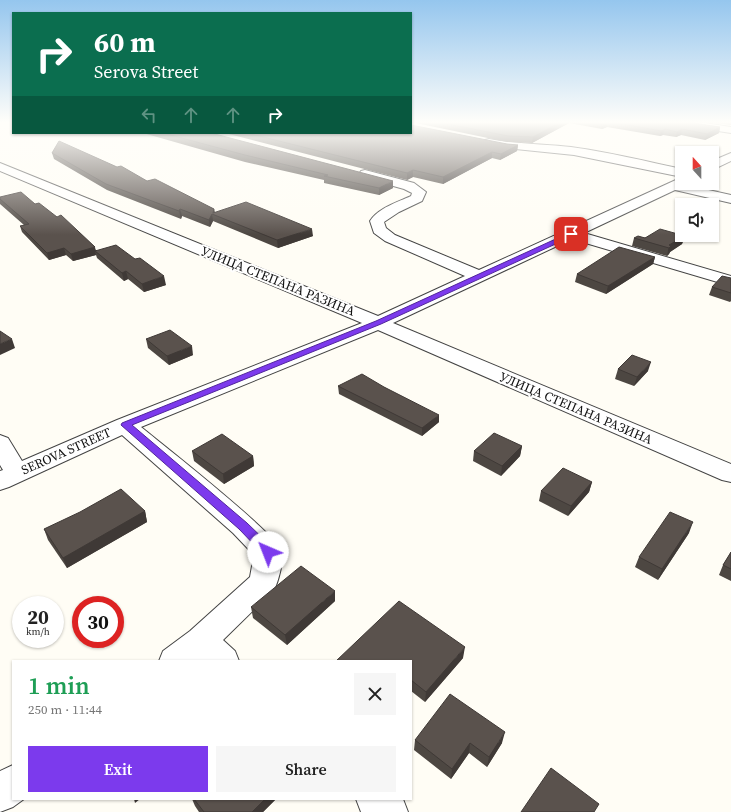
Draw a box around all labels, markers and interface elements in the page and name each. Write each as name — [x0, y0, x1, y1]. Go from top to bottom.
text: 60 m — [94, 23, 156, 61]
icon: right — [28, 28, 80, 80]
text: Serova Street — [94, 59, 198, 84]
icon: left — [138, 104, 160, 126]
icon: ahead — [180, 104, 202, 126]
icon: ahead — [222, 104, 244, 126]
icon: right — [264, 104, 286, 126]
north arrow — [675, 146, 719, 190]
map controls — [675, 146, 719, 242]
button: sound — [675, 198, 719, 242]
pin — [554, 217, 588, 251]
icon: arrive — [560, 223, 582, 245]
street label: УЛИЦА СТЕПАНА РАЗИНА — [199, 242, 358, 320]
street label: УЛИЦА СТЕПАНА РАЗИНА — [497, 368, 655, 448]
street label: SEROVA STREET — [18, 424, 114, 478]
position arrow — [247, 531, 289, 573]
speed limit sign: 30 — [72, 596, 124, 648]
text: 20 — [27, 603, 49, 631]
text: km/h — [26, 625, 50, 638]
text: 1 min — [28, 669, 90, 702]
button: close — [354, 673, 396, 715]
text: 250 m · 11:44 — [28, 701, 102, 718]
button: Exit — [28, 746, 208, 792]
button: Share — [216, 746, 396, 792]

